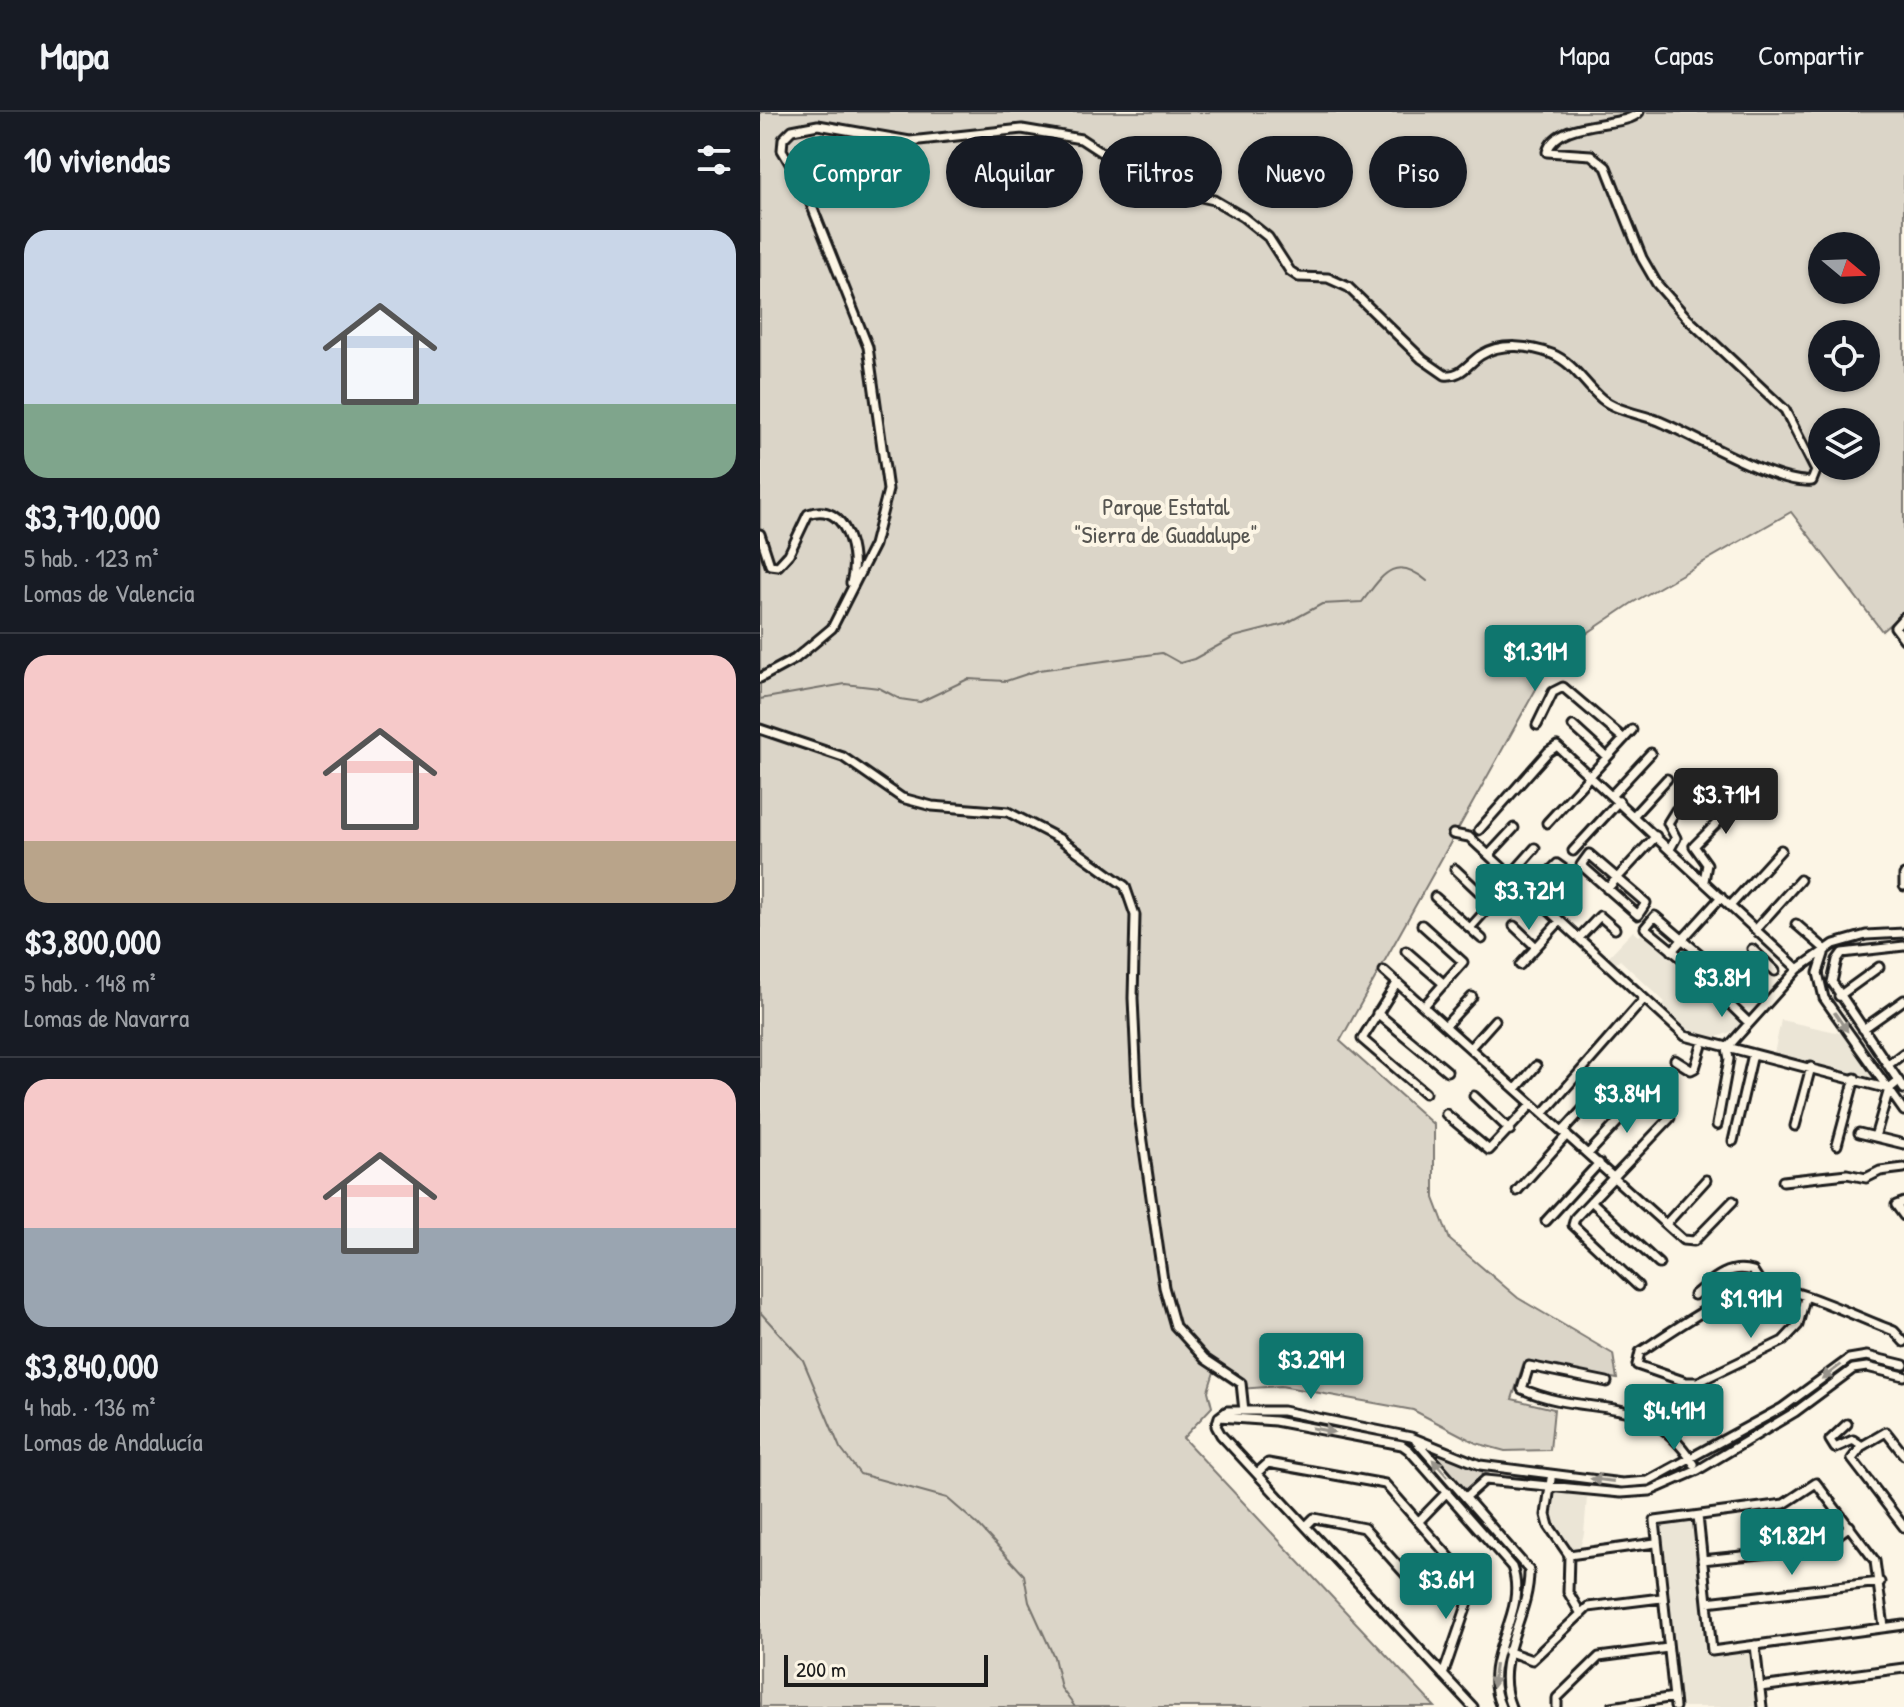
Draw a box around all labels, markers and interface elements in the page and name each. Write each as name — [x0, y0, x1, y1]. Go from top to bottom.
text: Mapa — [40, 29, 109, 81]
text: Mapa — [1559, 36, 1610, 74]
text: Capas — [1654, 36, 1714, 74]
text: Compartir — [1758, 36, 1864, 74]
chip: Comprar — [784, 136, 930, 208]
chip: Alquilar — [946, 136, 1083, 208]
chip: Filtros — [1099, 136, 1222, 208]
chip: Nuevo — [1238, 136, 1353, 208]
chip: Piso — [1369, 136, 1467, 208]
text: 10 viviendas — [24, 137, 170, 183]
icon: filters — [692, 138, 736, 182]
north arrow — [1808, 232, 1880, 304]
map controls — [1808, 232, 1880, 480]
icon: home — [308, 282, 452, 426]
button: locate — [1808, 320, 1880, 392]
button: layers — [1808, 408, 1880, 480]
park label: Parque Estatal "Sierra de Guadalupe" — [1074, 490, 1258, 550]
text: $3,710,000 — [24, 494, 160, 540]
text: 5 hab. · 123 m² — [24, 540, 158, 575]
text: Lomas de Valencia — [24, 575, 194, 610]
pin: $1.31M — [1470, 625, 1600, 693]
text: $1.31M — [1503, 633, 1567, 668]
icon: home — [308, 707, 452, 851]
pin: $3.71M — [1661, 768, 1791, 836]
text: $3.71M — [1692, 776, 1760, 811]
pin: $3.72M — [1464, 864, 1594, 932]
text: $3.72M — [1494, 872, 1564, 907]
text: $3,800,000 — [24, 919, 161, 965]
pin: $3.8M — [1666, 951, 1778, 1019]
text: $3.8M — [1693, 959, 1751, 994]
text: 5 hab. · 148 m² — [24, 965, 156, 1000]
text: Lomas de Navarra — [24, 1000, 189, 1035]
one-way arrow — [1833, 1012, 1848, 1033]
pin: $3.84M — [1562, 1067, 1692, 1135]
text: $3.84M — [1594, 1075, 1660, 1110]
icon: home — [308, 1131, 452, 1275]
pin: $1.91M — [1686, 1272, 1816, 1340]
text: $1.91M — [1720, 1280, 1782, 1315]
pin: $3.29M — [1246, 1333, 1376, 1401]
text: $3.29M — [1277, 1341, 1345, 1376]
text: $3,840,000 — [24, 1343, 159, 1389]
one-way arrow — [1821, 1364, 1842, 1380]
pin: $4.41M — [1609, 1384, 1739, 1452]
text: 4 hab. · 136 m² — [24, 1389, 155, 1424]
text: $4.41M — [1642, 1392, 1706, 1427]
text: Lomas de Andalucía — [24, 1424, 203, 1459]
one-way arrow — [1311, 1424, 1336, 1437]
one-way arrow — [1432, 1458, 1449, 1478]
one-way arrow — [1589, 1474, 1614, 1487]
pin: $1.82M — [1727, 1509, 1857, 1577]
text: $1.82M — [1758, 1517, 1826, 1552]
pin: $3.6M — [1390, 1553, 1502, 1621]
text: $3.6M — [1418, 1561, 1474, 1596]
scale bar — [784, 1651, 988, 1687]
text: 200 m — [796, 1654, 846, 1684]
one-way arrow — [1488, 1664, 1501, 1689]

